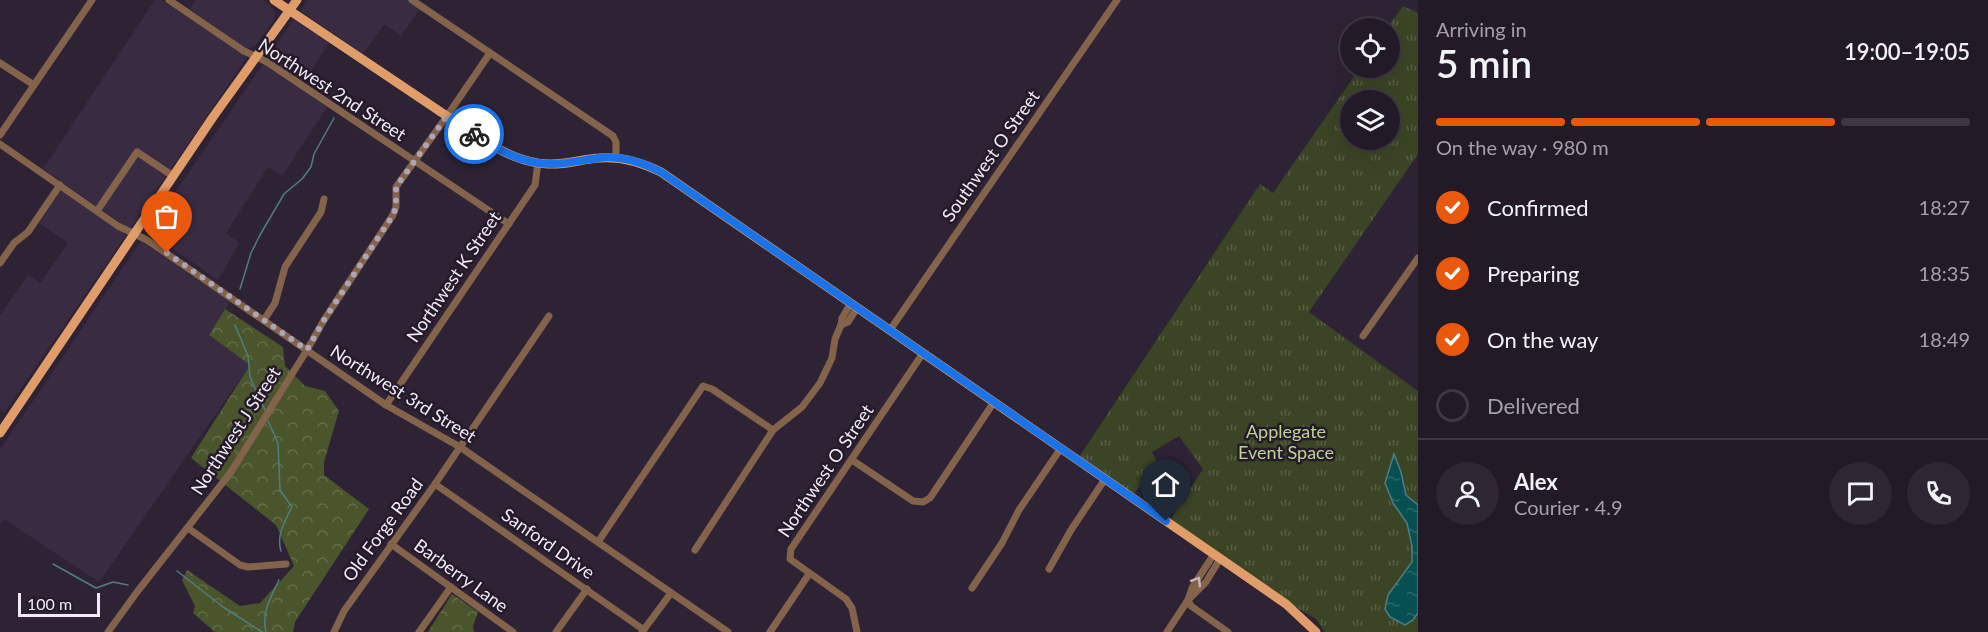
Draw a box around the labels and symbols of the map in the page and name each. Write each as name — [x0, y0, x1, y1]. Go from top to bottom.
street label: Northwest 2nd Street — [255, 33, 411, 145]
street label: Southwest O Street — [937, 85, 1044, 225]
courier — [444, 104, 504, 164]
pin — [141, 191, 192, 253]
street label: Northwest K Street — [401, 206, 505, 346]
street label: Northwest 3rd Street — [327, 339, 481, 447]
street label: Northwest J Street — [186, 362, 285, 499]
street label: Northwest O Street — [773, 399, 878, 541]
park label: Applegate Event Space — [1238, 420, 1334, 463]
pin — [1140, 459, 1191, 521]
street label: Old Forge Road — [337, 473, 427, 585]
street label: Sanford Drive — [498, 503, 599, 583]
street label: Barberry Lane — [410, 534, 513, 617]
one-way arrow — [1189, 577, 1201, 587]
scale bar — [18, 590, 100, 618]

